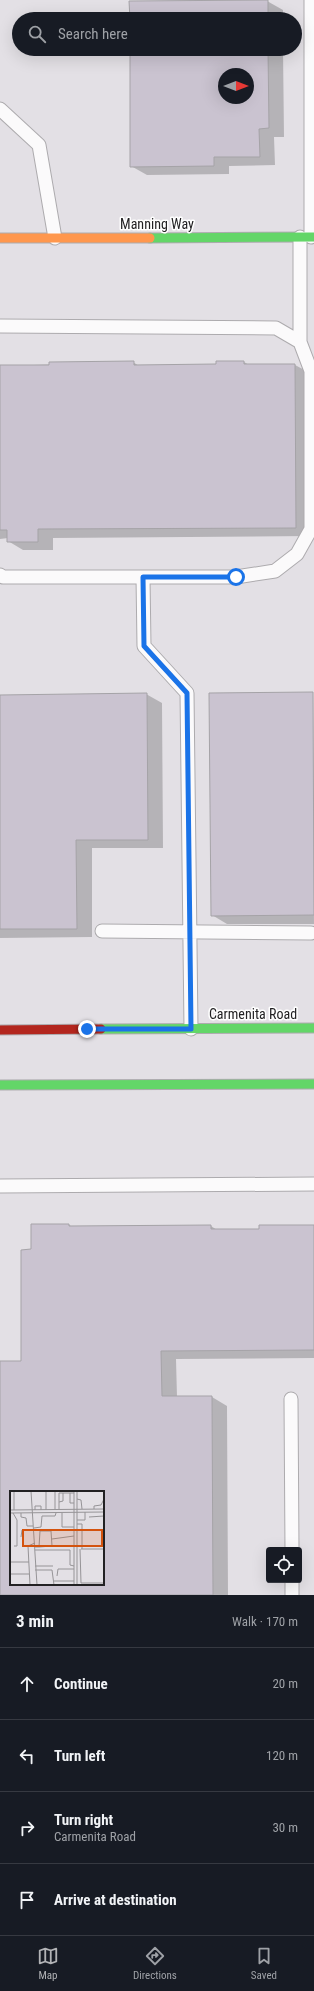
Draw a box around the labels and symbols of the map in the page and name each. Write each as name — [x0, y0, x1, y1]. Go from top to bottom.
north arrow — [218, 68, 254, 104]
street label: Manning Way — [120, 216, 194, 232]
route start — [227, 568, 245, 586]
street label: Carmenita Road — [209, 1006, 297, 1022]
route end — [78, 1020, 96, 1038]
inset map — [10, 1491, 104, 1585]

